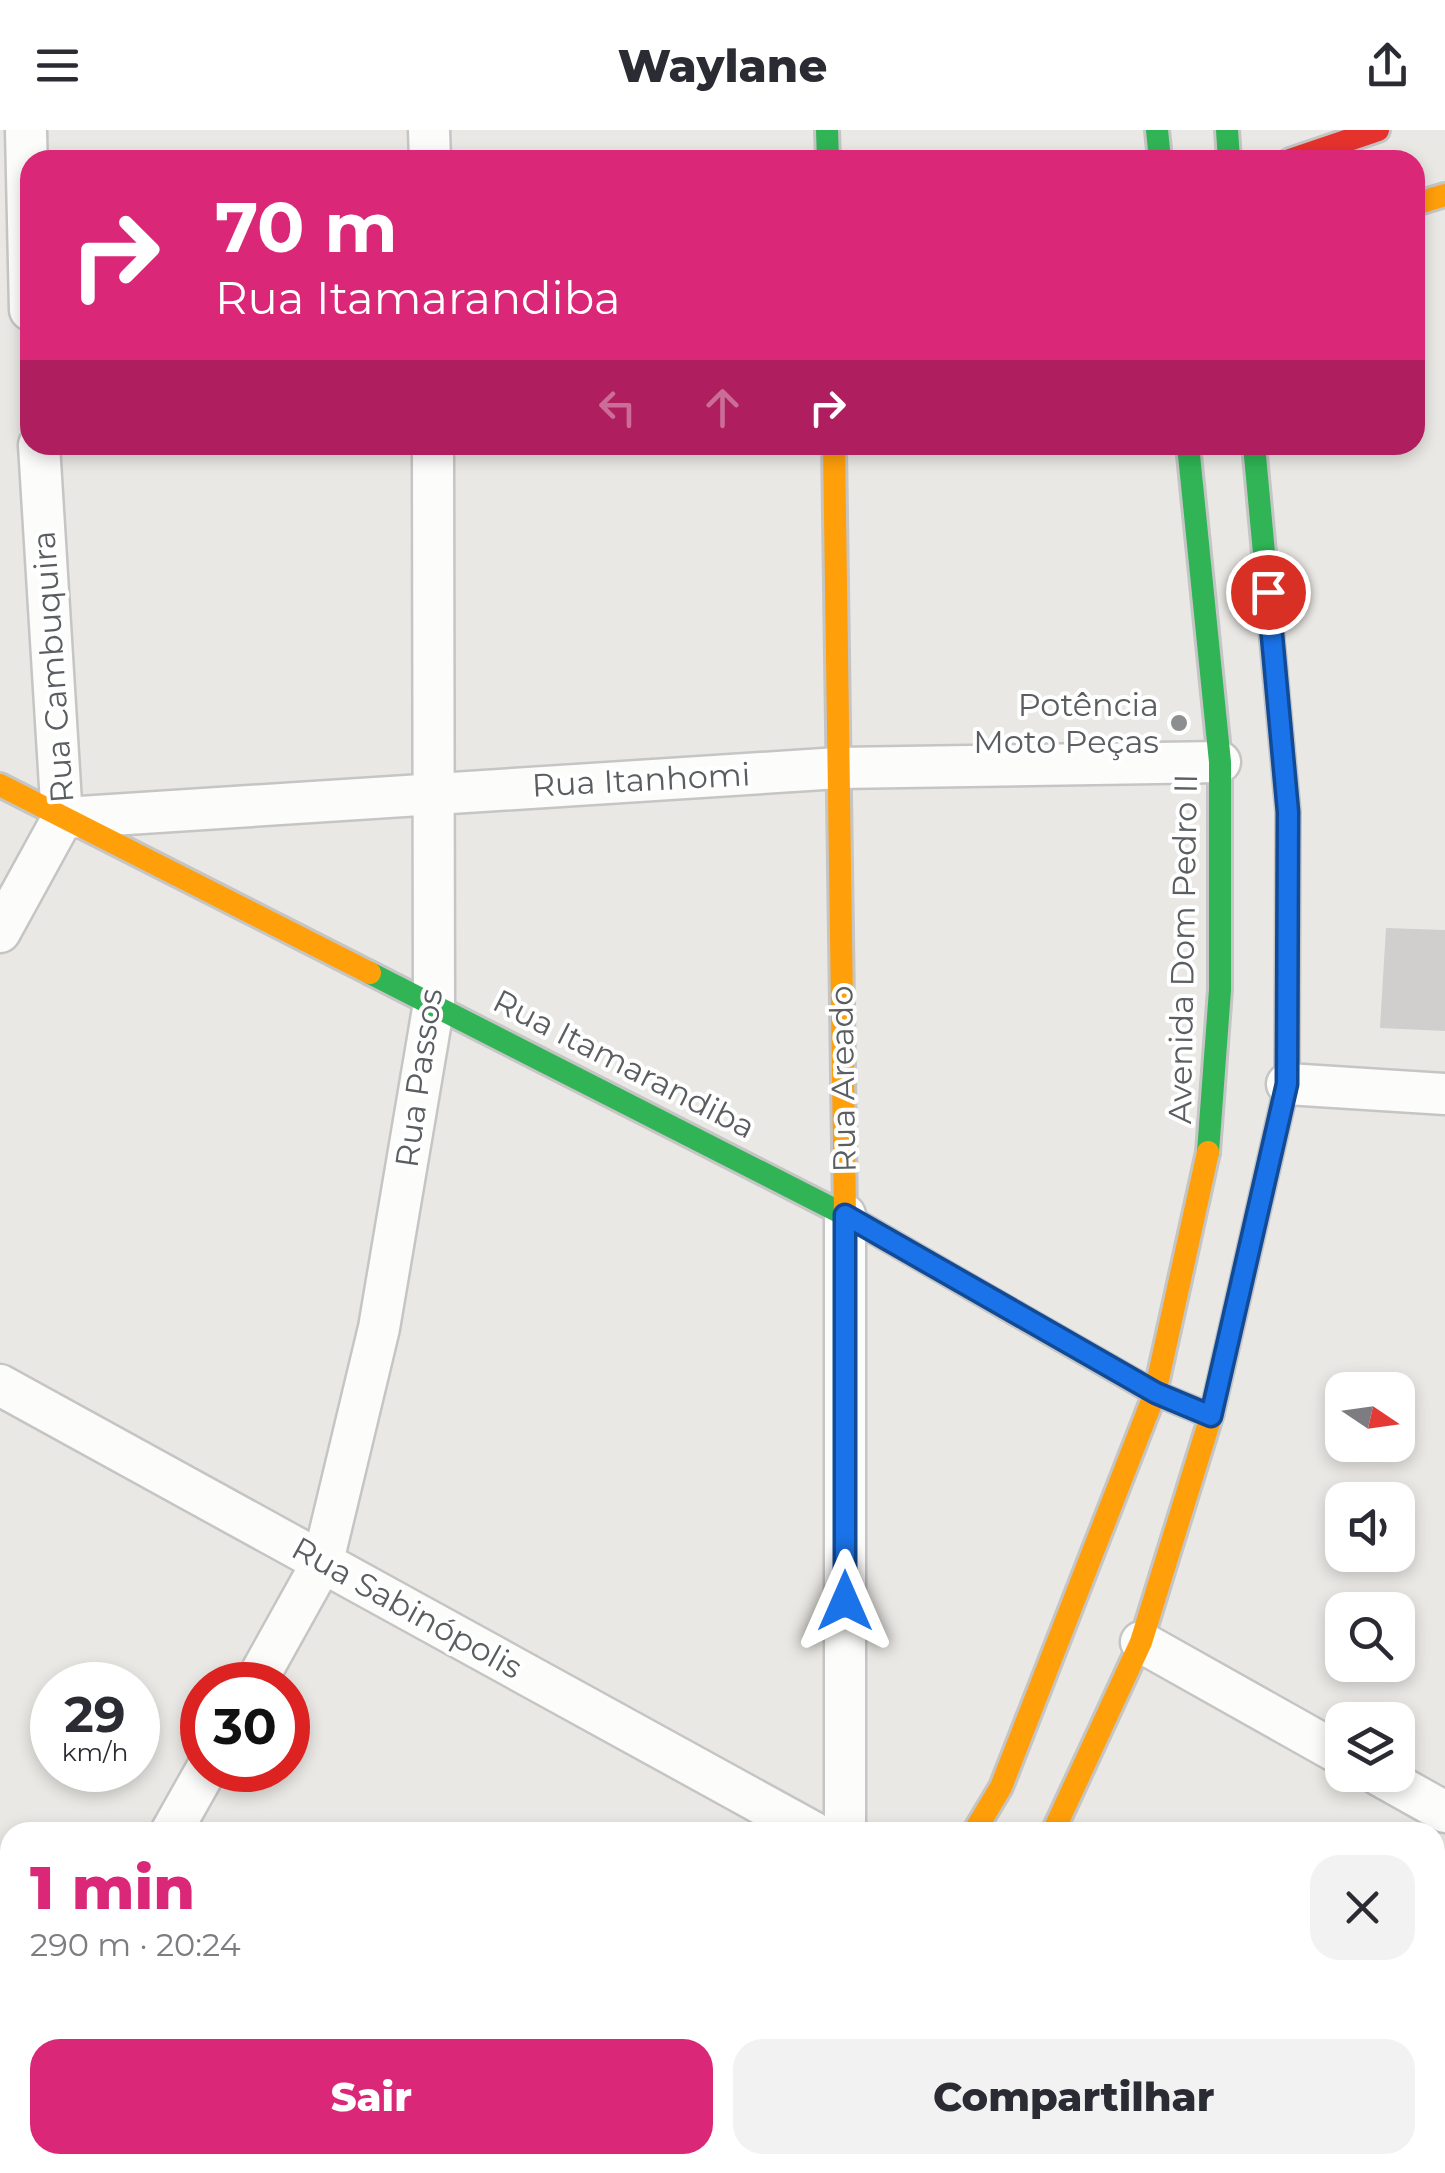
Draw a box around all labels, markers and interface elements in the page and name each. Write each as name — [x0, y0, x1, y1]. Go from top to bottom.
icon: menu — [30, 38, 85, 93]
text: Waylane — [618, 38, 827, 93]
icon: share — [1360, 38, 1415, 93]
text: 70 m — [215, 184, 398, 270]
icon: right — [50, 190, 180, 320]
text: Rua Itamarandiba — [215, 270, 621, 325]
icon: left — [590, 380, 645, 435]
icon: ahead — [695, 380, 750, 435]
icon: right — [800, 380, 855, 435]
street label: Rua Cambuquira — [24, 530, 81, 804]
pin — [1226, 550, 1311, 635]
icon: arrive — [1241, 565, 1296, 620]
place label: Potência Moto Peças — [973, 685, 1159, 761]
marker: Potência Moto Peças — [1168, 712, 1190, 734]
street label: Rua Itanhomi — [531, 754, 751, 805]
street label: Avenida Dom Pedro II — [1160, 774, 1205, 1124]
street label: Rua Itamarandiba — [487, 981, 762, 1146]
street label: Rua Areado — [821, 985, 864, 1173]
street label: Rua Passos — [387, 986, 450, 1170]
north arrow — [1325, 1372, 1415, 1462]
map controls — [1325, 1372, 1415, 1792]
button: sound — [1325, 1482, 1415, 1572]
street label: Rua Sabinópolis — [285, 1528, 529, 1687]
position arrow — [793, 1549, 897, 1653]
button: search — [1325, 1592, 1415, 1682]
speed limit sign: 30 — [180, 1662, 310, 1792]
text: 29 — [64, 1684, 126, 1745]
button: layers — [1325, 1702, 1415, 1792]
text: km/h — [62, 1737, 128, 1767]
text: 1 min — [30, 1851, 195, 1924]
button: close — [1310, 1855, 1415, 1960]
text: 290 m · 20:24 — [30, 1925, 241, 1964]
button: Sair — [30, 2039, 713, 2154]
button: Compartilhar — [733, 2039, 1415, 2154]

